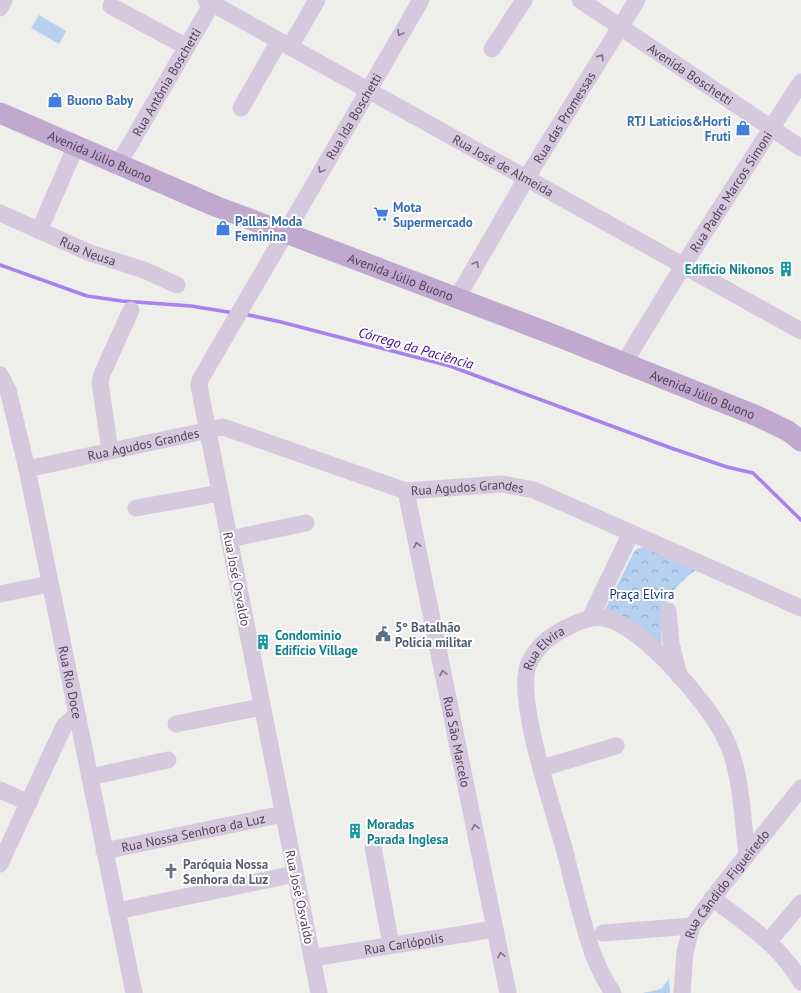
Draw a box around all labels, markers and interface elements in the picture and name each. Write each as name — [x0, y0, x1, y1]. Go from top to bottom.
street label: Rua Antônia Boschetti — [129, 25, 205, 140]
one-way arrow — [398, 29, 405, 36]
street label: Avenida Boschetti — [644, 40, 736, 109]
one-way arrow — [597, 54, 604, 61]
street label: Rua das Promessas — [529, 68, 599, 167]
street label: Rua Ida Boschetti — [322, 70, 386, 163]
shop icon: Buono Baby — [46, 91, 64, 109]
place label: Buono Baby — [67, 92, 134, 109]
place label: RTJ Laticios&Horti Fruti — [627, 113, 731, 145]
shop icon: RTJ Laticios&Horti Fruti — [734, 119, 752, 137]
street label: Avenida Júlio Buono — [45, 127, 154, 187]
street label: Rua Padre Marcos Simoni — [686, 128, 776, 256]
street label: Rua José de Almeida — [449, 131, 556, 201]
one-way arrow — [319, 166, 326, 173]
place label: Mota Supermercado — [393, 199, 473, 231]
supermarket icon: Mota Supermercado — [372, 205, 390, 223]
place label: Pallas Moda Feminina — [235, 213, 302, 245]
shop icon: Pallas Moda Feminina — [214, 219, 232, 237]
street label: Rua Neusa — [57, 233, 118, 270]
street label: Avenida Júlio Buono — [345, 249, 456, 305]
building icon: Edifício Nikonos — [777, 260, 795, 278]
one-way arrow — [472, 261, 479, 268]
place label: Edifício Nikonos — [685, 261, 775, 278]
water label: Córrego da Paciência — [356, 323, 476, 373]
street label: Avenida Júlio Buono — [647, 366, 757, 423]
street label: Rua Agudos Grandes — [86, 424, 201, 465]
street label: Rua Agudos Grandes — [410, 476, 525, 500]
street label: Rua José Osvaldo — [219, 531, 254, 628]
one-way arrow — [413, 542, 422, 548]
park label: Praça Elvira — [610, 586, 674, 603]
place label: 5º Batalhão Policia militar — [395, 619, 472, 651]
street label: Rua Elvira — [519, 622, 568, 673]
public building icon: 5º Batalhão Policia militar — [374, 625, 392, 643]
place label: Condominio Edifício Village — [275, 627, 358, 659]
building icon: Condominio Edifício Village — [254, 633, 272, 651]
street label: Rua Rio Doce — [54, 645, 86, 720]
one-way arrow — [439, 669, 448, 676]
street label: Rua São Marcelo — [439, 695, 474, 789]
street label: Rua Nossa Senhora da Luz — [120, 810, 267, 856]
place label: Moradas Parada Inglesa — [367, 816, 448, 848]
building icon: Moradas Parada Inglesa — [346, 822, 364, 840]
one-way arrow — [471, 824, 479, 831]
street label: Rua Cândido Figueiredo — [681, 826, 773, 940]
street label: Rua José Osvaldo — [281, 849, 318, 946]
place label: Paróquia Nossa Senhora da Luz — [183, 856, 268, 888]
church icon: Paróquia Nossa Senhora da Luz — [162, 862, 180, 880]
street label: Rua Carlópolis — [363, 929, 445, 959]
one-way arrow — [497, 952, 505, 958]

